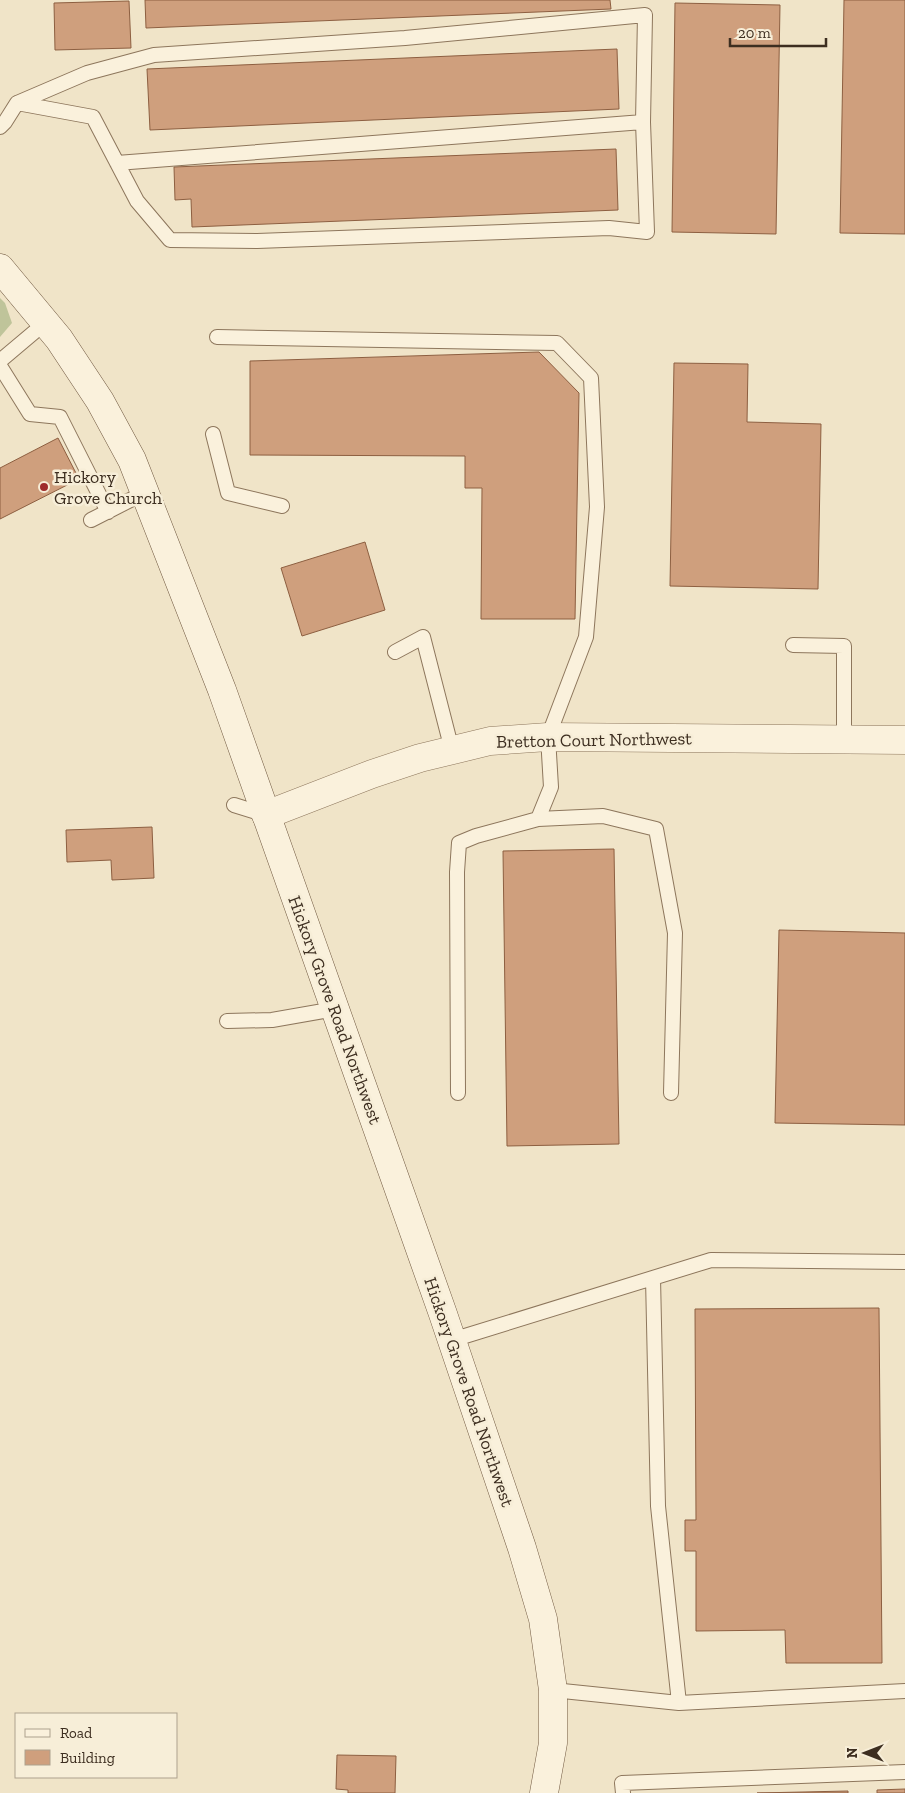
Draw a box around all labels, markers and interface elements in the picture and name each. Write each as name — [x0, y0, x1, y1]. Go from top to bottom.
scale bar — [730, 15, 826, 47]
text: 20 m — [738, 24, 771, 42]
place label: Hickory Grove Church — [54, 466, 162, 509]
marker: Hickory Grove Church — [38, 481, 50, 493]
street label: Bretton Court Northwest — [496, 727, 692, 753]
street label: Hickory Grove Road Northwest — [283, 893, 387, 1128]
street label: Hickory Grove Road Northwest — [419, 1274, 519, 1510]
legend — [15, 1713, 178, 1778]
text: Road — [60, 1724, 93, 1742]
north arrow — [840, 1728, 890, 1778]
text: N — [844, 1747, 861, 1758]
text: Building — [60, 1749, 115, 1767]

